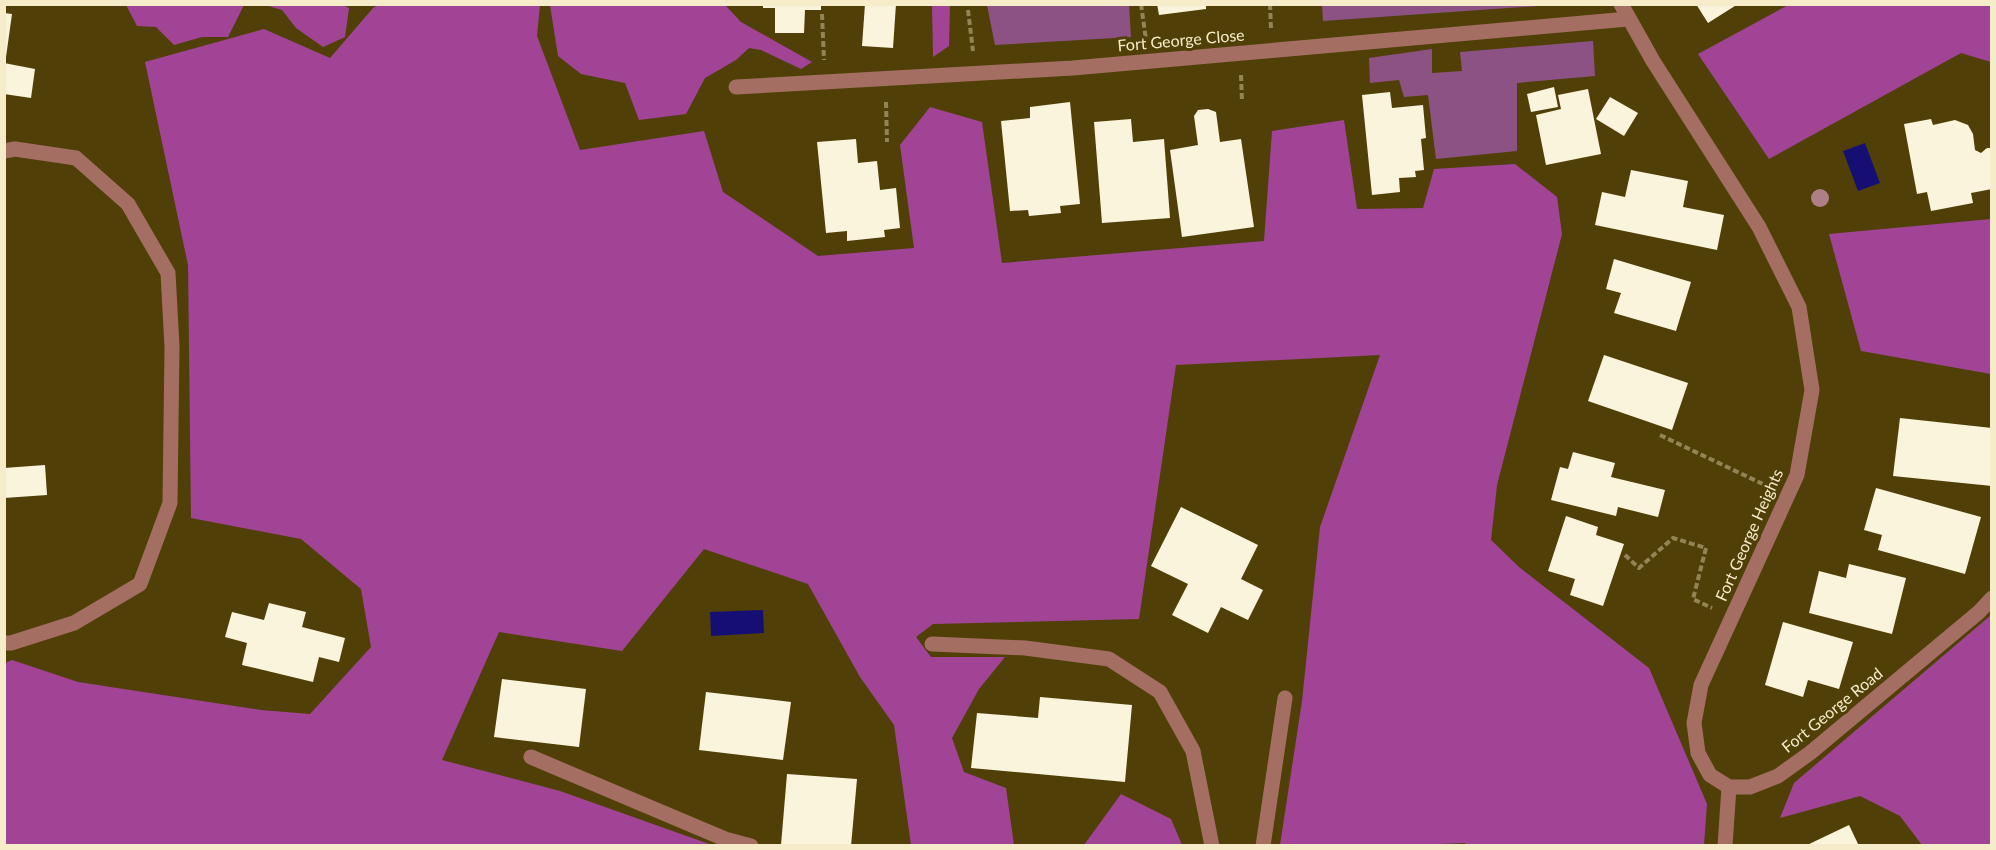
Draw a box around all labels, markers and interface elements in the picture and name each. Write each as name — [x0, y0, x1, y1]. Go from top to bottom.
street label: Fort George Close — [1117, 24, 1245, 55]
street label: Fort George Heights — [1711, 466, 1786, 604]
street label: Fort George Road — [1777, 663, 1886, 756]

